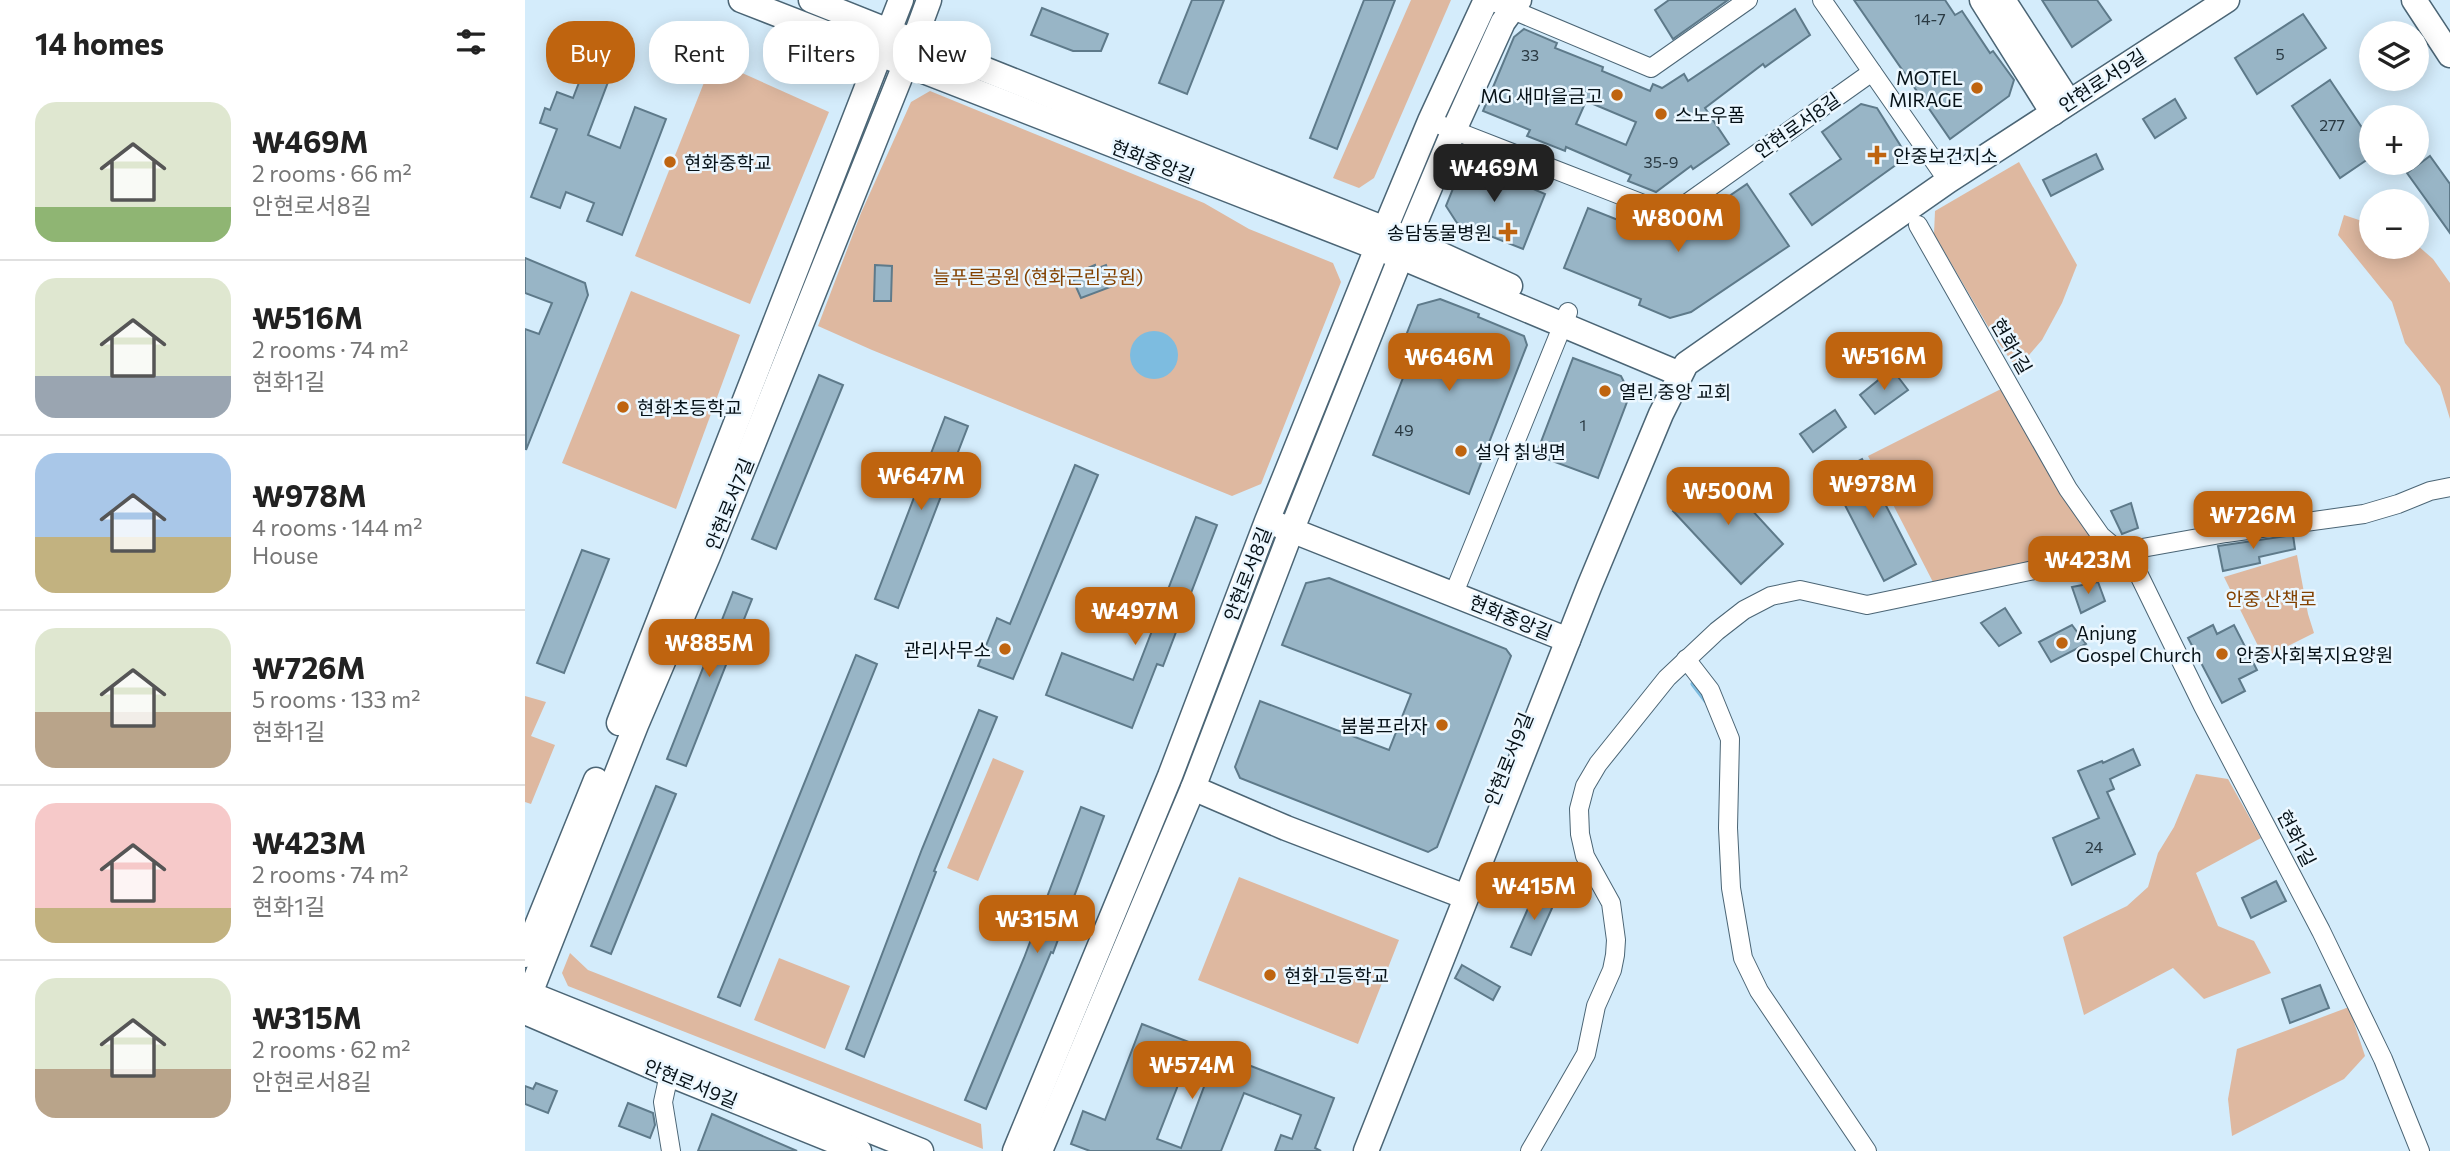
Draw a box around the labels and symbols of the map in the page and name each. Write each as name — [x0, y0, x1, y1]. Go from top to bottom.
house number: 14-7 — [1914, 9, 1946, 28]
street label: 안현로서9길 — [2054, 43, 2150, 117]
house number: 5 — [2275, 44, 2285, 63]
house number: 33 — [1521, 45, 1539, 64]
place label: MOTEL MIRAGE — [1889, 66, 1963, 111]
marker: MOTEL MIRAGE — [1969, 80, 1985, 96]
place label: MG 새마을금고 — [1480, 84, 1603, 107]
marker: MG 새마을금고 — [1609, 87, 1625, 103]
street label: 안현로서8길 — [1750, 87, 1844, 163]
place label: 스노우폼 — [1675, 103, 1745, 126]
marker: 스노우폼 — [1653, 106, 1669, 122]
house number: 277 — [2319, 115, 2345, 134]
street label: 현화중앙길 — [1108, 135, 1198, 187]
pin: ₩469M — [1445, 144, 1543, 204]
place label: 안중보건지소 — [1893, 144, 1998, 167]
marker: 안중보건지소 — [1867, 145, 1887, 165]
place label: 현화중학교 — [684, 151, 771, 174]
house number: 35-9 — [1644, 152, 1678, 171]
marker: 현화중학교 — [662, 154, 678, 170]
pin: ₩800M — [1629, 194, 1727, 254]
place label: 송담동물병원 — [1387, 221, 1492, 244]
marker: 송담동물병원 — [1498, 222, 1518, 242]
park label: 늘푸른공원 (현화근린공원) — [933, 265, 1143, 288]
street label: 현화1길 — [1987, 314, 2037, 378]
pin: ₩516M — [1835, 332, 1933, 392]
pin: ₩646M — [1400, 334, 1498, 393]
place label: 열린 중앙 교회 — [1619, 380, 1731, 403]
marker: 열린 중앙 교회 — [1597, 383, 1613, 399]
place label: 현화초등학교 — [637, 396, 742, 419]
marker: 현화초등학교 — [615, 399, 631, 415]
house number: 1 — [1580, 415, 1586, 434]
house number: 49 — [1394, 420, 1414, 439]
place label: 설악 칡냉면 — [1475, 440, 1566, 463]
marker: 설악 칡냉면 — [1453, 443, 1469, 459]
pin: ₩647M — [872, 452, 970, 512]
street label: 안현로서7길 — [700, 455, 758, 553]
pin: ₩978M — [1824, 461, 1922, 520]
pin: ₩500M — [1679, 468, 1777, 527]
pin: ₩726M — [2204, 491, 2302, 551]
street label: 안현로서8길 — [1219, 524, 1275, 624]
pin: ₩423M — [2039, 536, 2137, 596]
park label: 안중 산책로 — [2225, 587, 2317, 610]
pin: ₩497M — [1086, 588, 1184, 647]
street label: 현화중앙길 — [1466, 590, 1556, 644]
pin: ₩885M — [660, 620, 758, 679]
place label: Anjung Gospel Church — [2076, 621, 2202, 666]
marker: Anjung Gospel Church — [2054, 635, 2070, 651]
place label: 관리사무소 — [904, 638, 991, 661]
marker: 관리사무소 — [997, 641, 1013, 657]
place label: 안중사회복지요양원 — [2236, 643, 2393, 666]
marker: 안중사회복지요양원 — [2214, 646, 2230, 662]
street label: 안현로서9길 — [1479, 709, 1537, 809]
place label: 붐붐프라자 — [1341, 714, 1428, 737]
marker: 붐붐프라자 — [1434, 717, 1450, 733]
street label: 현화1길 — [2273, 806, 2321, 870]
house number: 24 — [2085, 837, 2103, 856]
pin: ₩415M — [1485, 862, 1583, 922]
pin: ₩315M — [988, 895, 1086, 955]
place label: 현화고등학교 — [1284, 964, 1389, 987]
marker: 현화고등학교 — [1262, 967, 1278, 983]
pin: ₩574M — [1143, 1042, 1241, 1101]
street label: 안현로서9길 — [641, 1054, 741, 1112]

